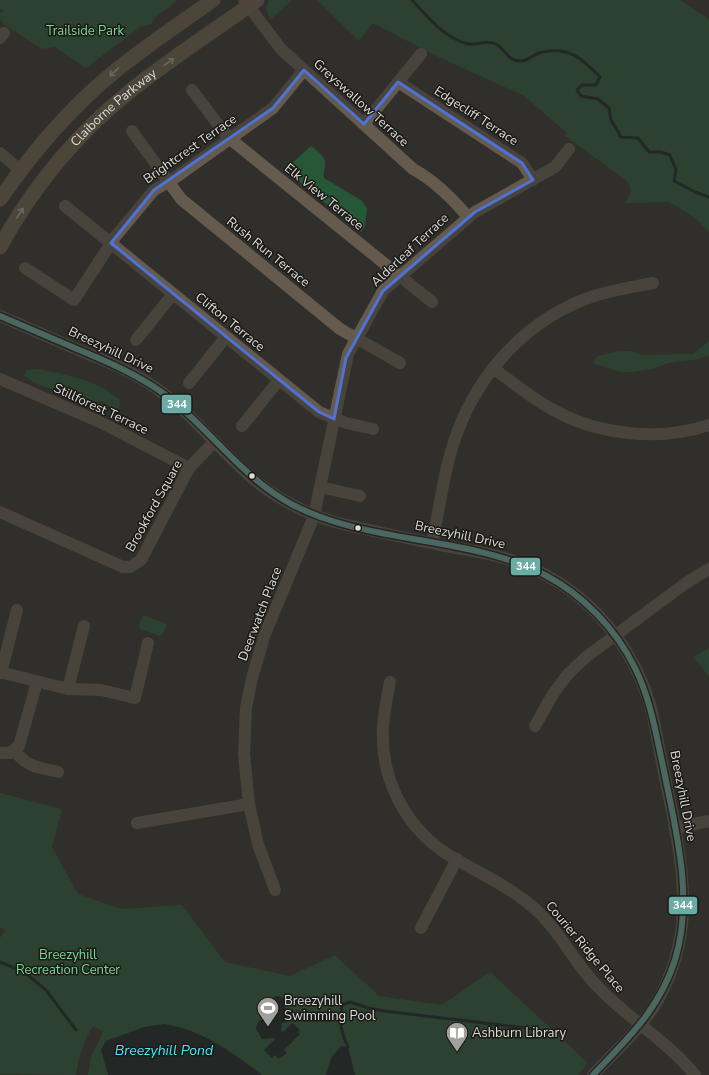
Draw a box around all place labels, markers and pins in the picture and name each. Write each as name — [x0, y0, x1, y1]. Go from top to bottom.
unlabelled marker — [247, 471, 257, 481]
unlabelled marker — [353, 523, 363, 533]
place label: Breezyhill Swimming Pool — [284, 992, 376, 1025]
sports icon: Breezyhill Swimming Pool — [255, 995, 281, 1028]
library icon: Ashburn Library — [444, 1020, 470, 1053]
place label: Ashburn Library — [472, 1024, 566, 1042]

